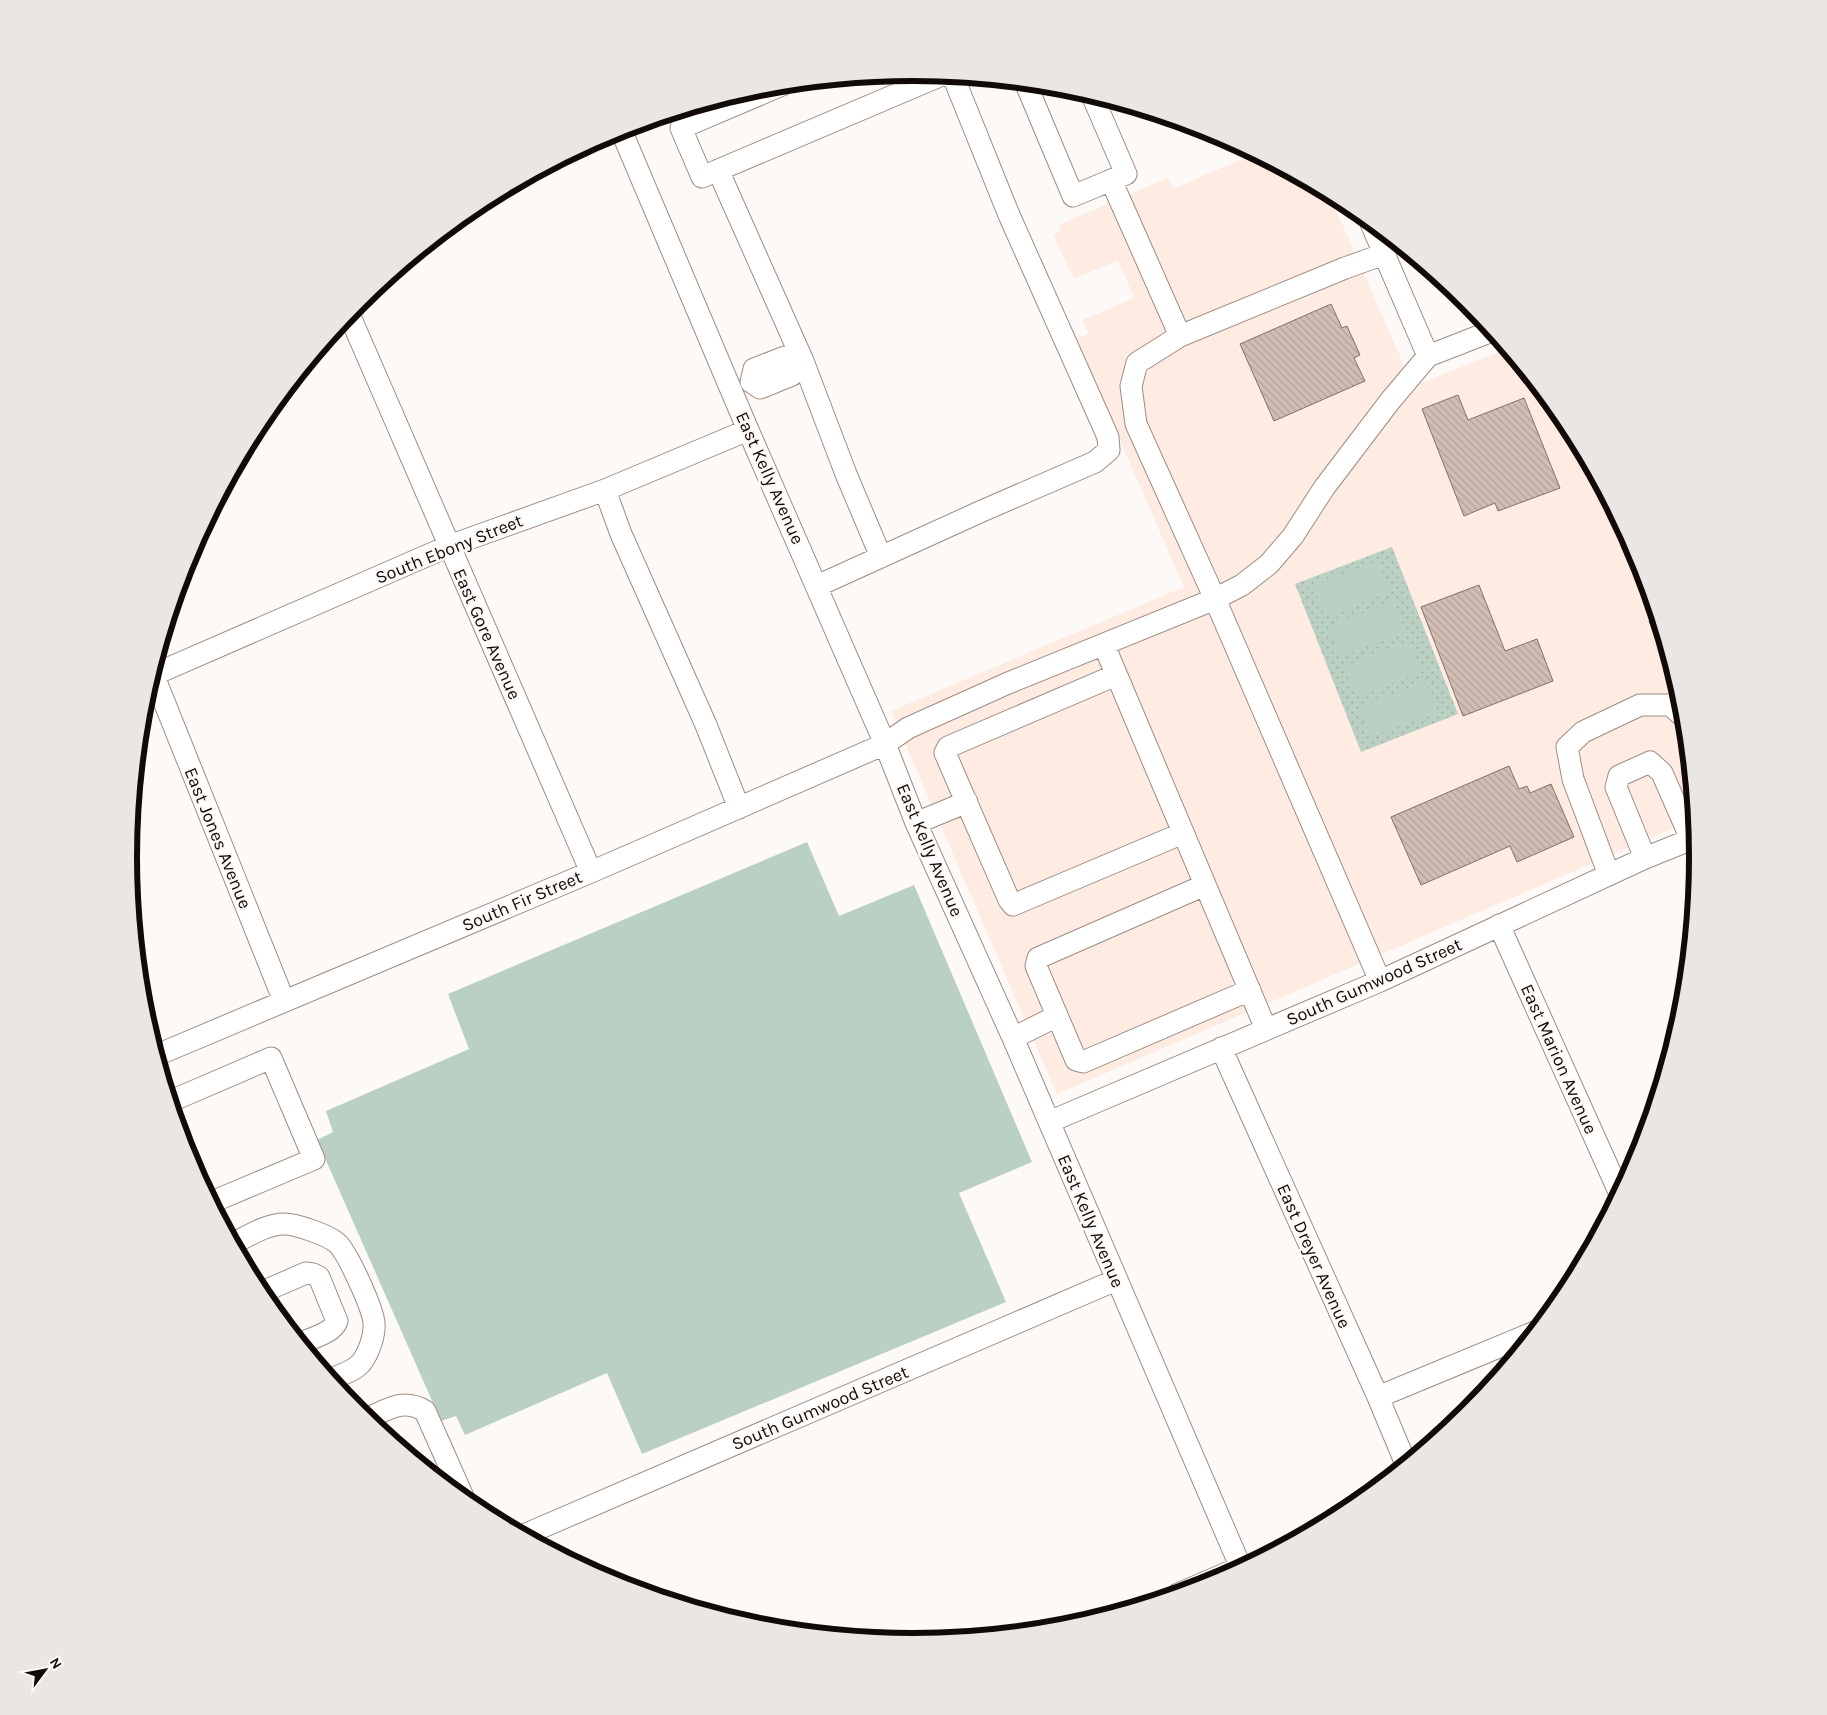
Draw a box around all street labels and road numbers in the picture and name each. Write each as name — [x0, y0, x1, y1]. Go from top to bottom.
street label: East Kelly Avenue — [731, 408, 809, 548]
street label: South Ebony Street — [372, 509, 526, 589]
street label: East Gore Avenue — [448, 565, 526, 703]
street label: East Jones Avenue — [180, 764, 256, 912]
street label: East Kelly Avenue — [892, 780, 968, 920]
street label: South Fir Street — [459, 866, 586, 936]
street label: South Gumwood Street — [1283, 933, 1465, 1031]
street label: East Marion Avenue — [1516, 981, 1602, 1137]
street label: East Kelly Avenue — [1053, 1151, 1129, 1291]
street label: East Dreyer Avenue — [1272, 1180, 1356, 1332]
street label: South Gumwood Street — [728, 1361, 912, 1455]

